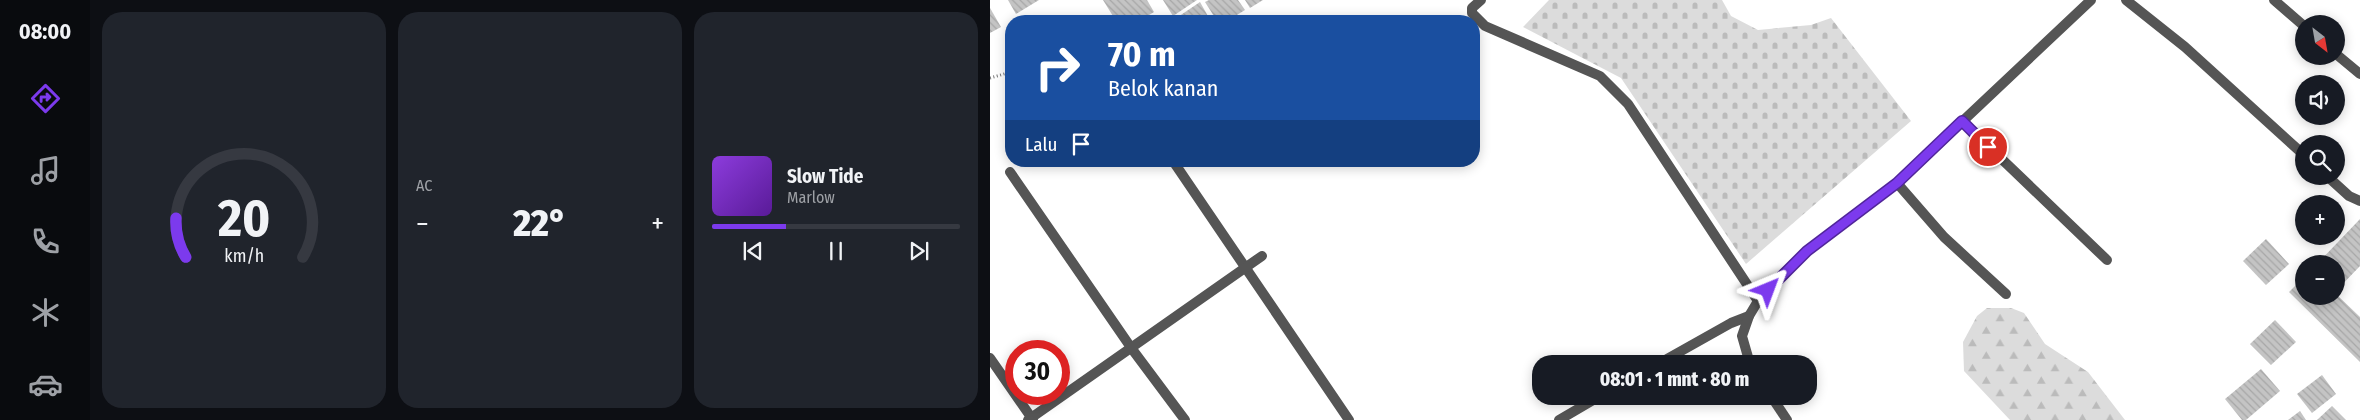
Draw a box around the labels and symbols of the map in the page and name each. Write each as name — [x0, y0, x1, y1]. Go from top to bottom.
north arrow — [2295, 15, 2345, 65]
pin — [1967, 126, 2009, 168]
position arrow — [1741, 263, 1793, 315]
speed limit sign: 30 — [1005, 340, 1070, 405]

